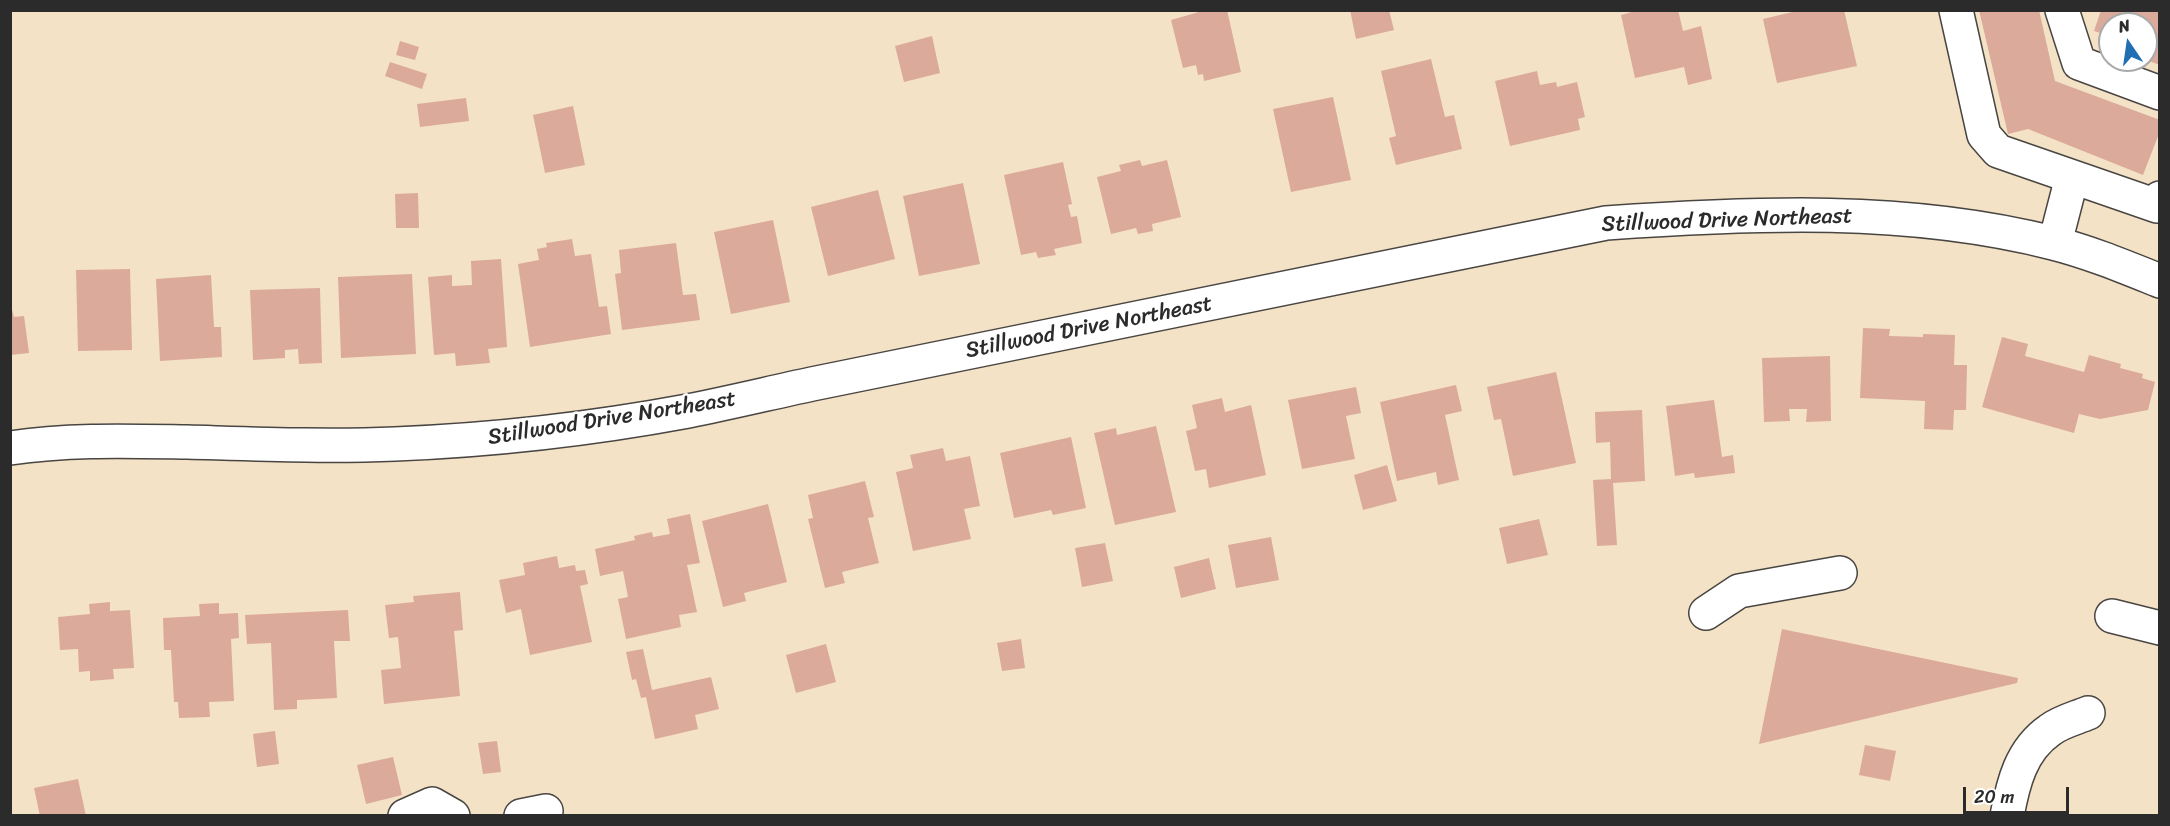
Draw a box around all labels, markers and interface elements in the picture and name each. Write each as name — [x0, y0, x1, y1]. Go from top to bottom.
text: N — [2116, 11, 2133, 41]
north arrow — [2098, 12, 2158, 72]
street label: Stillwood Drive Northeast — [1601, 203, 1853, 239]
street label: Stillwood Drive Northeast — [963, 291, 1215, 365]
street label: Stillwood Drive Northeast — [486, 386, 738, 452]
scale bar — [1966, 775, 2072, 813]
text: 20 m — [1974, 781, 2014, 813]

